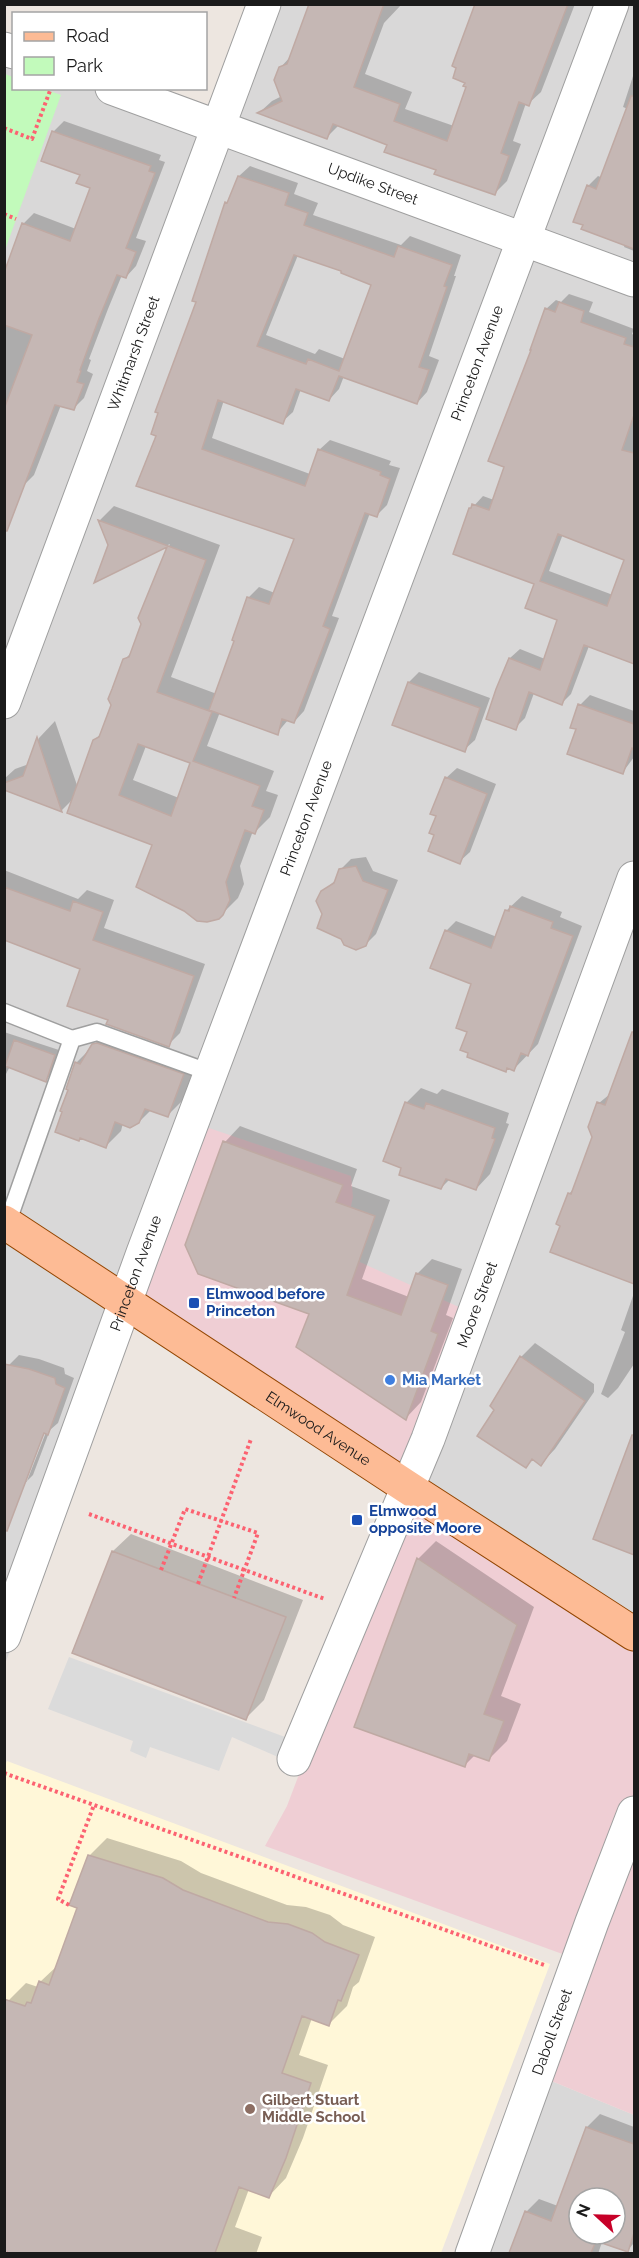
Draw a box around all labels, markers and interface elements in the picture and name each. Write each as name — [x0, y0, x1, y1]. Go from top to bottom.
legend — [12, 12, 207, 90]
text: Road — [66, 25, 109, 46]
text: Park — [66, 55, 103, 76]
street label: Updike Street — [325, 159, 421, 209]
street label: Whitmarsh Street — [104, 293, 163, 413]
street label: Princeton Avenue — [447, 303, 507, 423]
street label: Princeton Avenue — [276, 758, 336, 878]
street label: Princeton Avenue — [106, 1213, 165, 1334]
street label: Moore Street — [453, 1259, 501, 1350]
place label: Elmwood before Princeton — [206, 1285, 325, 1320]
marker: Elmwood before Princeton — [187, 1296, 201, 1310]
place label: Mia Market — [402, 1371, 481, 1389]
marker: Mia Market — [383, 1373, 397, 1387]
street label: Elmwood Avenue — [262, 1388, 374, 1470]
place label: Elmwood opposite Moore — [369, 1502, 481, 1537]
marker: Elmwood opposite Moore — [350, 1513, 364, 1527]
street label: Daboll Street — [528, 1987, 576, 2078]
place label: Gilbert Stuart Middle School — [262, 2091, 365, 2126]
marker: Gilbert Stuart Middle School — [243, 2102, 257, 2116]
north arrow — [567, 2186, 627, 2246]
text: N — [572, 2201, 595, 2220]

